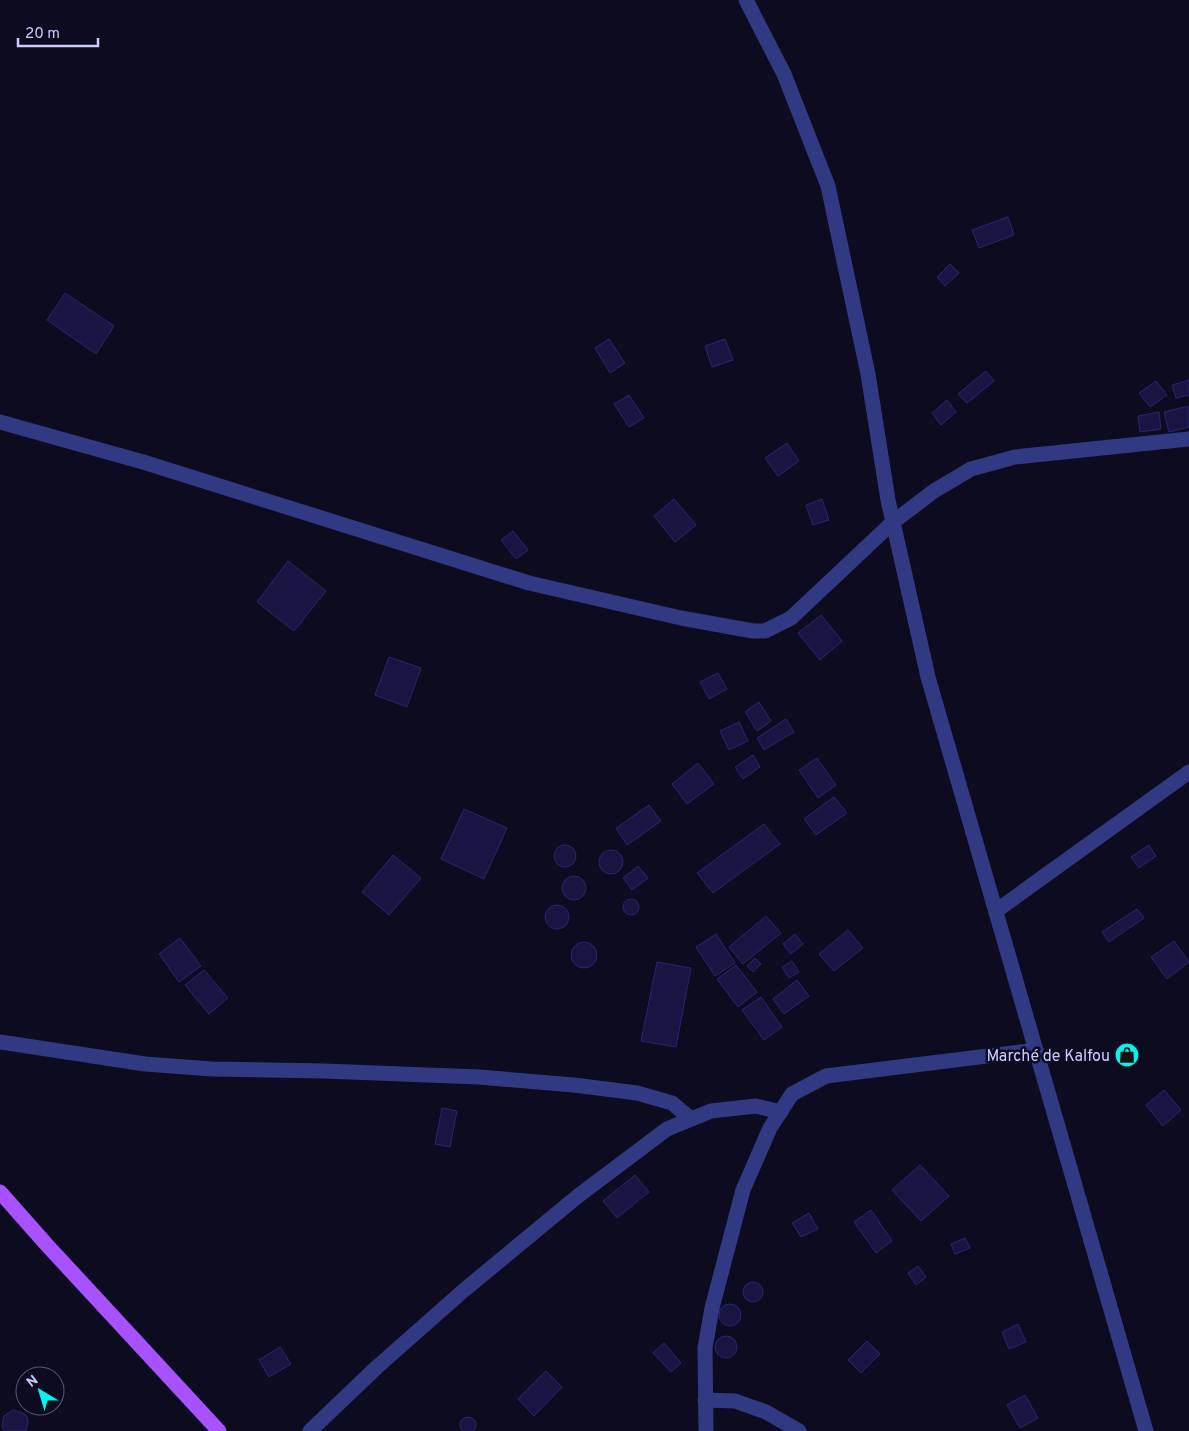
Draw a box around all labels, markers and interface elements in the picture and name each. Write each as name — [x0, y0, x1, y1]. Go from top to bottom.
scale bar — [18, 15, 98, 47]
text: 20 m — [25, 25, 60, 44]
shop icon: Marché de Kalfou — [1114, 1042, 1140, 1068]
place label: Marché de Kalfou — [986, 1047, 1110, 1067]
north arrow — [15, 1366, 65, 1416]
text: N — [24, 1372, 42, 1392]

